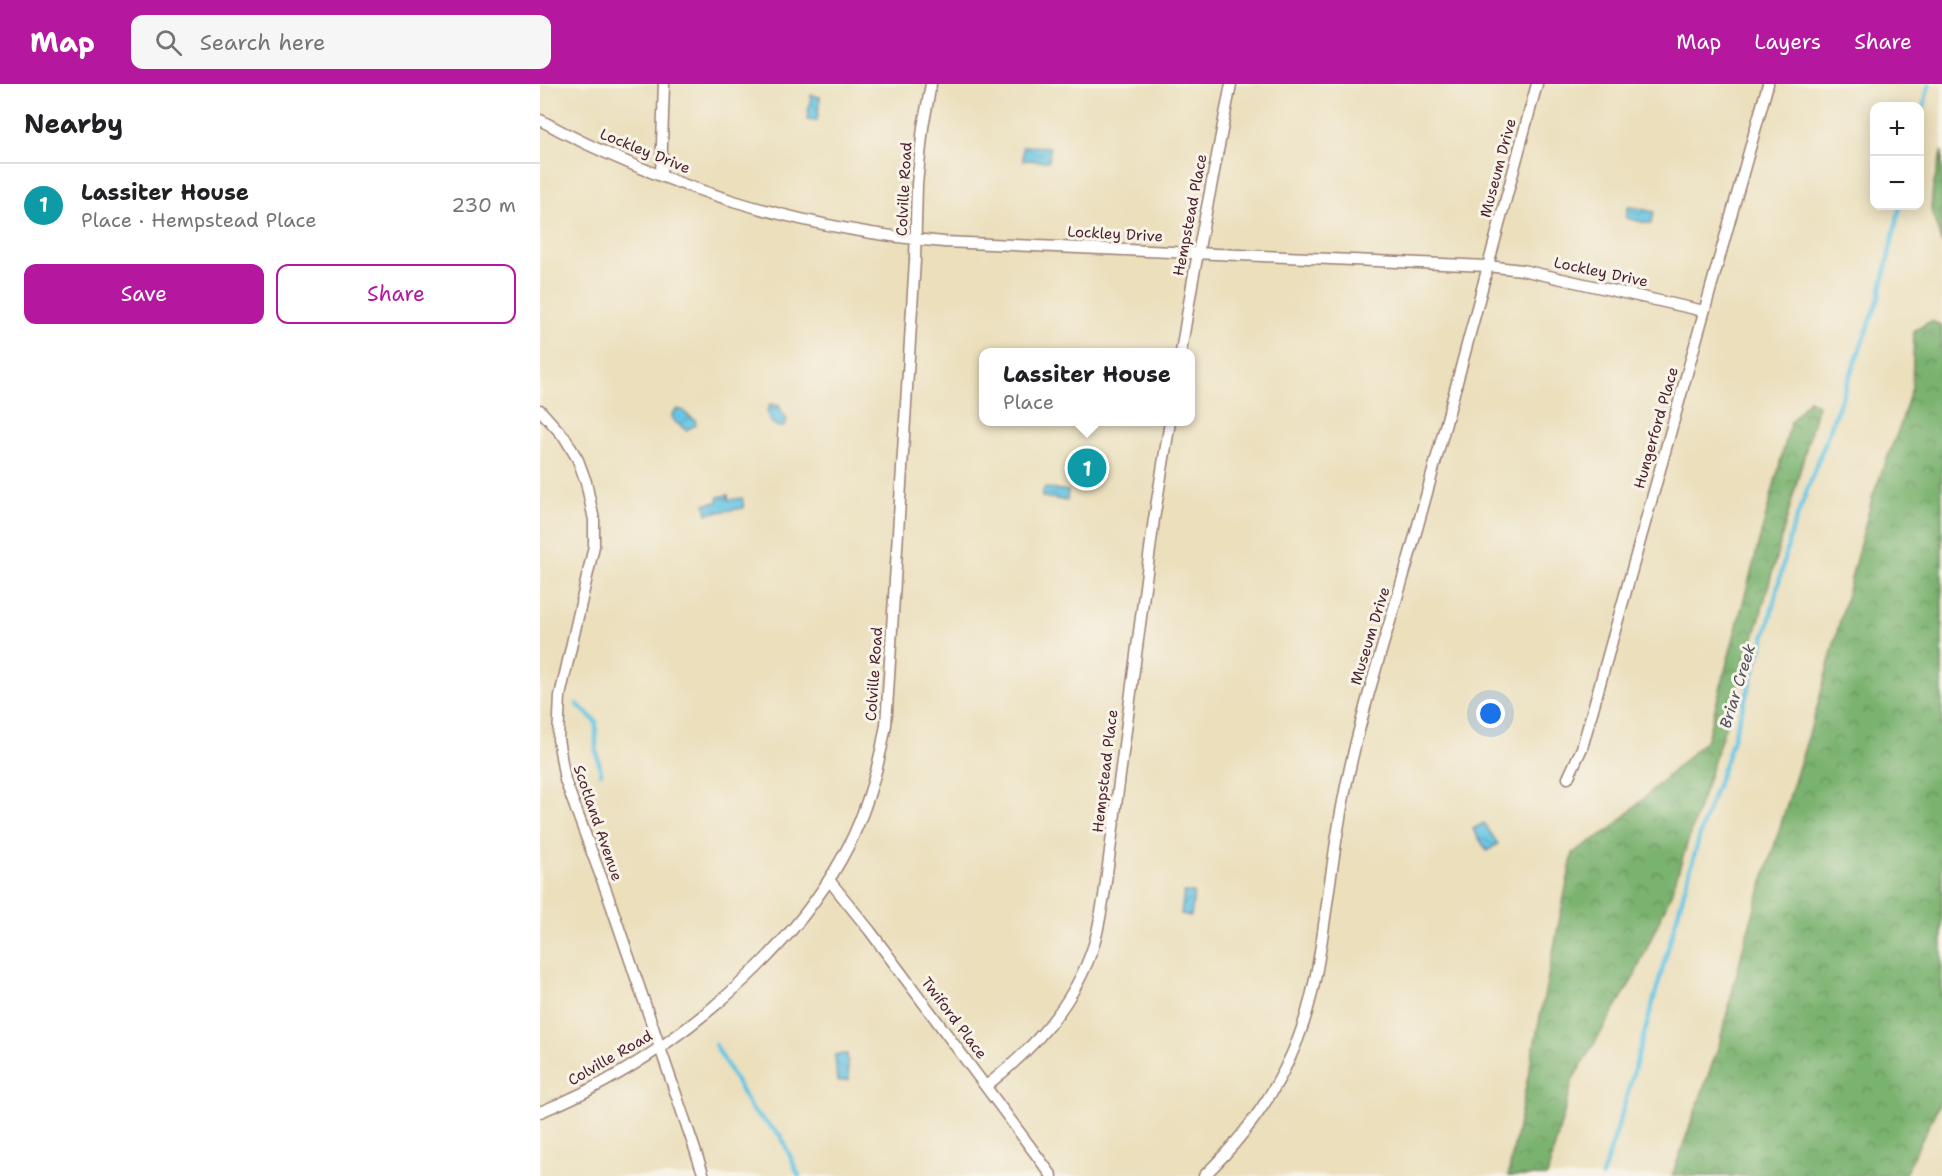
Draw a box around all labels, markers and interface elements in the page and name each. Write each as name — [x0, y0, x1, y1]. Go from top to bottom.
search box — [131, 15, 551, 69]
text: Map — [30, 23, 95, 61]
icon: search — [152, 26, 185, 59]
text: Search here — [200, 28, 325, 57]
text: Map — [1676, 28, 1721, 56]
text: Layers — [1754, 28, 1821, 56]
text: Share — [1854, 28, 1912, 56]
map controls — [1870, 102, 1924, 210]
button: + — [1870, 102, 1924, 156]
text: Nearby — [24, 106, 123, 141]
street label: Museum Drive — [1475, 116, 1521, 220]
street label: Lockley Drive — [597, 124, 693, 178]
street label: Colville Road — [892, 141, 916, 237]
street label: Hempstead Place — [1168, 152, 1212, 278]
button: − — [1870, 156, 1924, 210]
text: Lassiter House — [81, 178, 249, 207]
text: 1 — [39, 192, 48, 218]
text: 230 m — [451, 192, 516, 218]
text: Place · Hempstead Place — [81, 207, 317, 233]
street label: Lockley Drive — [1067, 222, 1163, 246]
street label: Lockley Drive — [1552, 252, 1650, 292]
button: Save — [24, 264, 264, 324]
button: Share — [276, 264, 516, 324]
popup — [979, 348, 1195, 426]
text: Lassiter House — [1003, 360, 1171, 389]
street label: Hungerford Place — [1629, 365, 1683, 491]
text: Place — [1003, 389, 1054, 415]
pin: 1 — [1068, 446, 1106, 490]
street label: Museum Drive — [1346, 584, 1394, 688]
street label: Colville Road — [861, 626, 887, 722]
water label: Briar Creek — [1715, 641, 1760, 731]
your location — [1476, 699, 1505, 728]
street label: Hempstead Place — [1088, 708, 1122, 834]
street label: Scotland Avenue — [569, 762, 627, 884]
street label: Twiford Place — [917, 973, 991, 1063]
street label: Colville Road — [564, 1026, 656, 1090]

